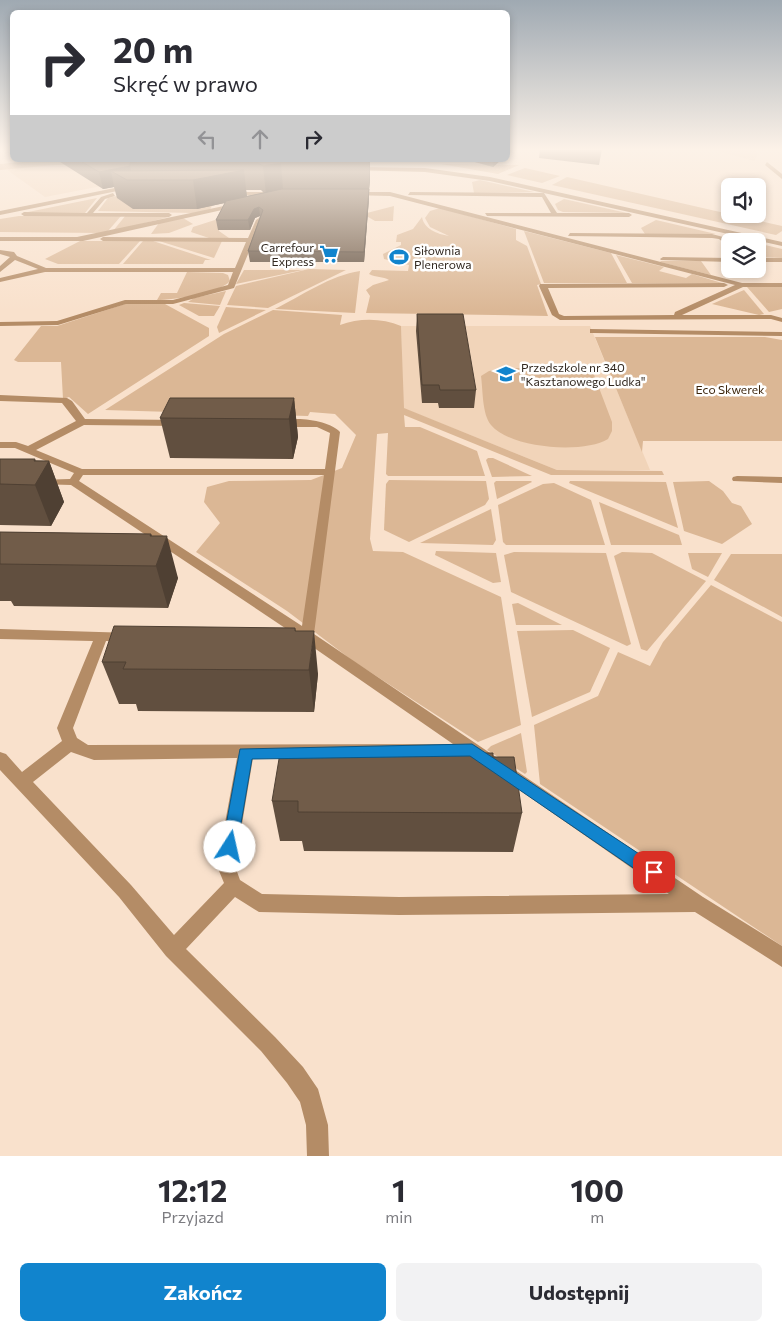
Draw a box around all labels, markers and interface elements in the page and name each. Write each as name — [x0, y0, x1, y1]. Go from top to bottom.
text: 20 m — [113, 27, 193, 70]
icon: right — [30, 30, 95, 95]
text: Skręć w prawo — [113, 70, 258, 97]
icon: left — [193, 125, 221, 153]
icon: ahead — [246, 125, 274, 153]
icon: right — [299, 125, 327, 153]
map controls — [721, 178, 766, 278]
button: sound — [721, 178, 766, 223]
button: layers — [721, 233, 766, 278]
place label: Carrefour Express — [261, 240, 314, 268]
supermarket icon: Carrefour Express — [318, 243, 340, 265]
place label: Siłownia Plenerowa — [414, 243, 471, 271]
sports icon: Siłownia Plenerowa — [388, 246, 410, 268]
place label: Przedszkole nr 340 "Kasztanowego Ludka" — [521, 360, 646, 388]
school or university icon: Przedszkole nr 340 "Kasztanowego Ludka" — [495, 363, 517, 385]
park label: Eco Skwerek — [695, 382, 765, 396]
position arrow — [203, 820, 255, 872]
pin — [633, 851, 675, 893]
icon: arrive — [640, 858, 668, 886]
text: 12:12 — [158, 1171, 227, 1208]
text: 1 — [392, 1171, 406, 1208]
text: 100 — [571, 1171, 624, 1208]
text: Przyjazd — [161, 1207, 224, 1226]
text: min — [385, 1207, 413, 1226]
text: m — [590, 1207, 604, 1226]
button: Zakończ — [20, 1263, 386, 1321]
button: Udostępnij — [396, 1263, 762, 1321]

